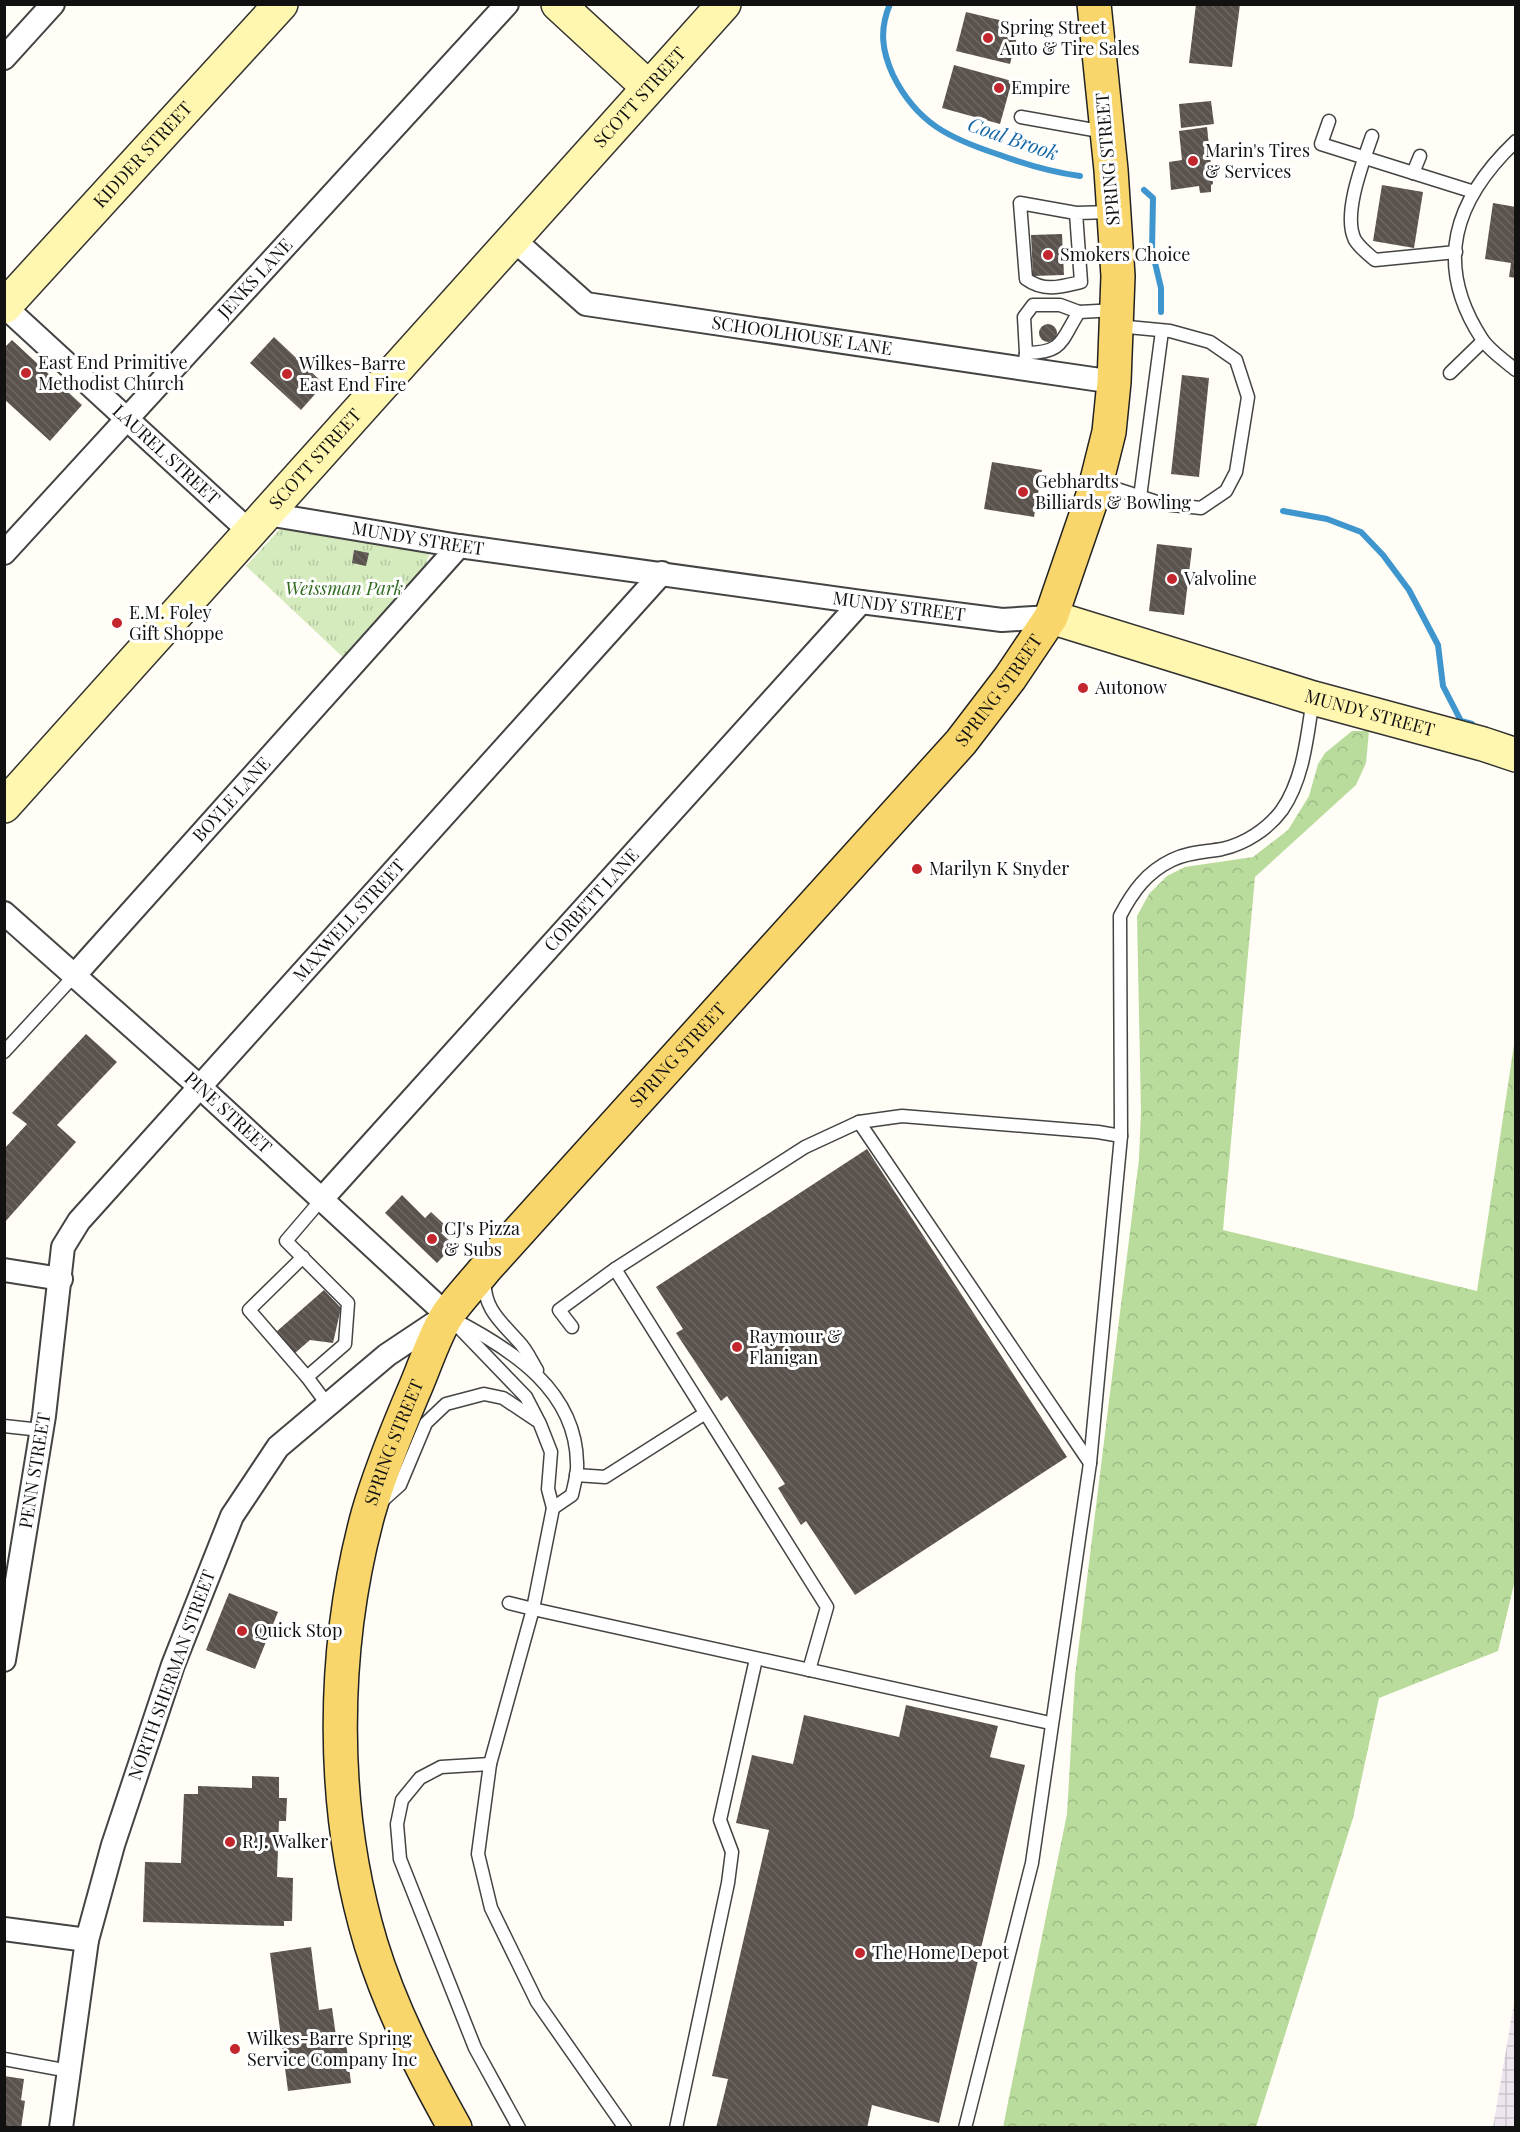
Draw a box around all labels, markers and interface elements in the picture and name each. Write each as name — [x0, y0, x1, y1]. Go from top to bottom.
place label: Spring Street Auto & Tire Sales — [999, 15, 1140, 60]
marker: Spring Street Auto & Tire Sales — [981, 31, 995, 45]
street label: SCOTT STREET — [588, 41, 691, 152]
place label: Empire — [1011, 75, 1070, 99]
marker: Empire — [992, 81, 1006, 95]
street label: SPRING STREET — [1089, 92, 1125, 227]
street label: KIDDER STREET — [87, 96, 197, 213]
water label: Coal Brook — [965, 110, 1062, 166]
place label: Marin's Tires & Services — [1205, 138, 1310, 183]
marker: Marin's Tires & Services — [1186, 154, 1200, 168]
street label: JENKS LANE — [211, 233, 297, 324]
place label: Smokers Choice — [1060, 242, 1190, 266]
marker: Smokers Choice — [1041, 248, 1055, 262]
street label: SCHOOLHOUSE LANE — [710, 310, 894, 360]
place label: East End Primitive Methodist Church — [38, 350, 188, 395]
place label: Wilkes-Barre East End Fire — [298, 351, 406, 396]
marker: East End Primitive Methodist Church — [19, 366, 33, 380]
marker: Wilkes-Barre East End Fire — [280, 367, 294, 381]
street label: LAUREL STREET — [108, 399, 225, 510]
street label: SCOTT STREET — [263, 403, 366, 514]
place label: Gebhardts Billiards & Bowling — [1035, 469, 1191, 514]
marker: Gebhardts Billiards & Bowling — [1016, 485, 1030, 499]
street label: MUNDY STREET — [350, 515, 486, 560]
place label: Valvoline — [1183, 566, 1257, 590]
marker: Valvoline — [1165, 572, 1179, 586]
park label: Weissman Park — [285, 576, 403, 600]
street label: MUNDY STREET — [831, 585, 967, 626]
place label: E.M. Foley Gift Shoppe — [129, 600, 224, 645]
marker: E.M. Foley Gift Shoppe — [110, 616, 124, 630]
street label: SPRING STREET — [949, 629, 1047, 751]
place label: Autonow — [1094, 675, 1167, 699]
marker: Autonow — [1076, 681, 1090, 695]
street label: MUNDY STREET — [1302, 683, 1438, 741]
street label: BOYLE LANE — [187, 751, 275, 847]
street label: CORBETT LANE — [538, 843, 644, 956]
street label: MAXWELL STREET — [287, 853, 410, 986]
place label: Marilyn K Snyder — [929, 856, 1069, 880]
marker: Marilyn K Snyder — [910, 862, 924, 876]
street label: SPRING STREET — [624, 997, 731, 1112]
street label: PINE STREET — [180, 1066, 277, 1158]
place label: CJ's Pizza & Subs — [444, 1216, 520, 1261]
marker: CJ's Pizza & Subs — [425, 1232, 439, 1246]
place label: Raymour & Flanigan — [749, 1324, 842, 1369]
marker: Raymour & Flanigan — [730, 1340, 744, 1354]
street label: SPRING STREET — [358, 1376, 428, 1508]
street label: PENN STREET — [13, 1411, 55, 1530]
street label: NORTH SHERMAN STREET — [122, 1566, 220, 1783]
place label: Quick Stop — [254, 1618, 342, 1642]
marker: Quick Stop — [235, 1624, 249, 1638]
place label: R.J. Walker — [242, 1829, 328, 1853]
marker: R.J. Walker — [223, 1835, 237, 1849]
place label: The Home Depot — [872, 1940, 1009, 1964]
marker: The Home Depot — [853, 1946, 867, 1960]
place label: Wilkes-Barre Spring Service Company Inc — [246, 2026, 417, 2071]
marker: Wilkes-Barre Spring Service Company Inc — [228, 2042, 242, 2056]

